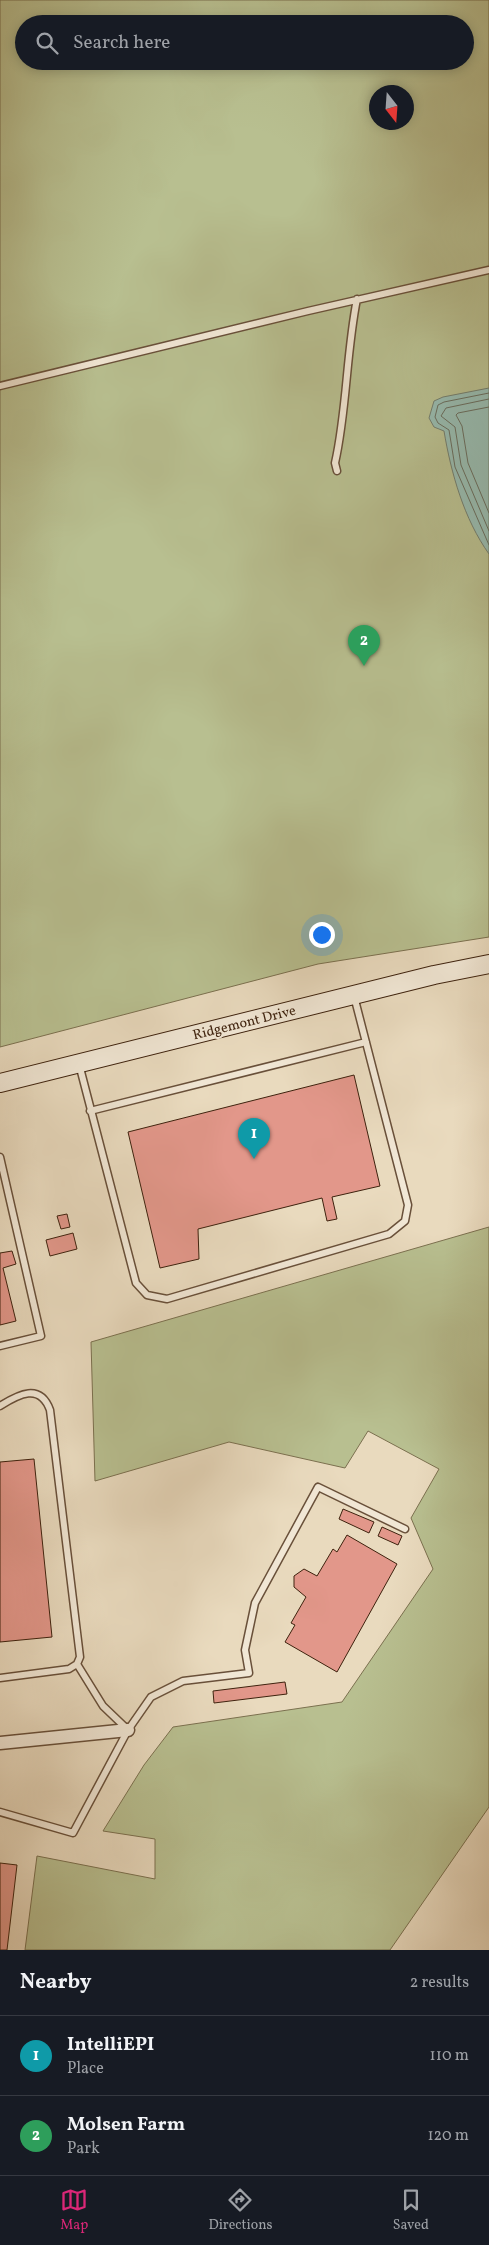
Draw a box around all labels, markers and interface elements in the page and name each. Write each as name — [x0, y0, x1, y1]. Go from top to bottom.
search box — [15, 15, 474, 70]
icon: search — [33, 29, 61, 57]
text: Search here — [73, 30, 170, 56]
north arrow — [369, 85, 414, 130]
pin: 2 — [348, 625, 380, 666]
your location — [309, 922, 335, 948]
street label: Ridgemont Drive — [191, 1001, 298, 1045]
pin: 1 — [238, 1118, 270, 1159]
text: Nearby — [20, 1968, 91, 1997]
text: 2 results — [410, 1972, 469, 1994]
text: IntelliEPI — [67, 2032, 154, 2058]
text: 1 — [33, 2045, 39, 2067]
text: 110 m — [430, 2045, 469, 2067]
text: Place — [67, 2058, 104, 2080]
text: Molsen Farm — [67, 2112, 185, 2138]
text: 2 — [32, 2125, 40, 2147]
text: 120 m — [427, 2125, 469, 2147]
text: Park — [67, 2138, 100, 2160]
tab: Map — [60, 2186, 88, 2235]
tab: Directions — [208, 2186, 273, 2235]
tab: Saved — [393, 2186, 429, 2235]

